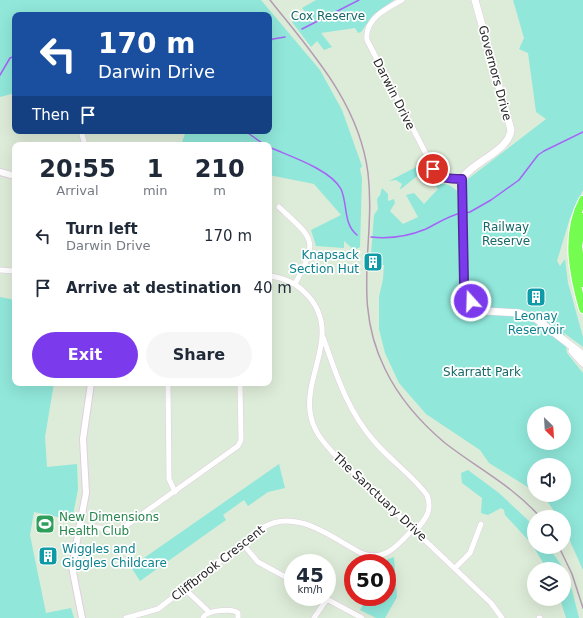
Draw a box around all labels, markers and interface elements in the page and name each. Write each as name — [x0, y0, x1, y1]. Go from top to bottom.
park label: Cox Reserve — [291, 9, 365, 23]
street label: Governors Drive — [476, 24, 514, 122]
text: 170 m — [98, 27, 195, 60]
icon: left — [32, 28, 84, 80]
street label: Darwin Drive — [370, 56, 418, 132]
text: Darwin Drive — [98, 61, 215, 82]
icon: arrive — [77, 104, 99, 126]
text: Then — [32, 106, 69, 124]
pin — [416, 152, 450, 186]
text: 20:55 — [39, 155, 116, 183]
text: 1 — [147, 155, 163, 183]
text: 210 — [195, 155, 245, 183]
icon: arrive — [422, 158, 444, 180]
text: Arrival — [56, 183, 99, 198]
text: min — [143, 183, 167, 198]
text: m — [213, 183, 226, 198]
text: Turn left — [66, 220, 138, 238]
park label: Railway Reserve — [482, 220, 530, 248]
icon: left — [32, 225, 54, 247]
text: 170 m — [204, 227, 252, 245]
text: Darwin Drive — [66, 238, 151, 253]
place label: Knapsack Section Hut — [289, 248, 359, 276]
building icon: Knapsack Section Hut — [362, 251, 384, 273]
icon: arrive — [32, 277, 54, 299]
text: Arrive at destination — [66, 279, 241, 297]
text: 40 m — [253, 279, 292, 297]
position arrow — [450, 280, 492, 322]
building icon: Leonay Reservoir — [525, 286, 547, 308]
place label: Leonay Reservoir — [508, 309, 564, 337]
button: Exit — [32, 332, 138, 378]
button: Share — [146, 332, 252, 378]
park label: Skarratt Park — [443, 365, 521, 379]
north arrow — [527, 406, 571, 450]
map controls — [527, 406, 571, 606]
street label: The Sanctuary Drive — [330, 449, 430, 544]
button: sound — [527, 458, 571, 502]
place label: New Dimensions Health Club — [59, 510, 159, 538]
button: search — [527, 510, 571, 554]
sports icon: New Dimensions Health Club — [34, 513, 56, 535]
street label: Cliffbrook Crescent — [169, 522, 267, 604]
place label: Wiggles and Giggles Childcare — [62, 542, 167, 570]
building icon: Wiggles and Giggles Childcare — [37, 545, 59, 567]
speed limit sign: 50 — [344, 554, 396, 606]
button: layers — [527, 562, 571, 606]
text: 45 — [296, 563, 324, 587]
text: km/h — [297, 584, 323, 595]

